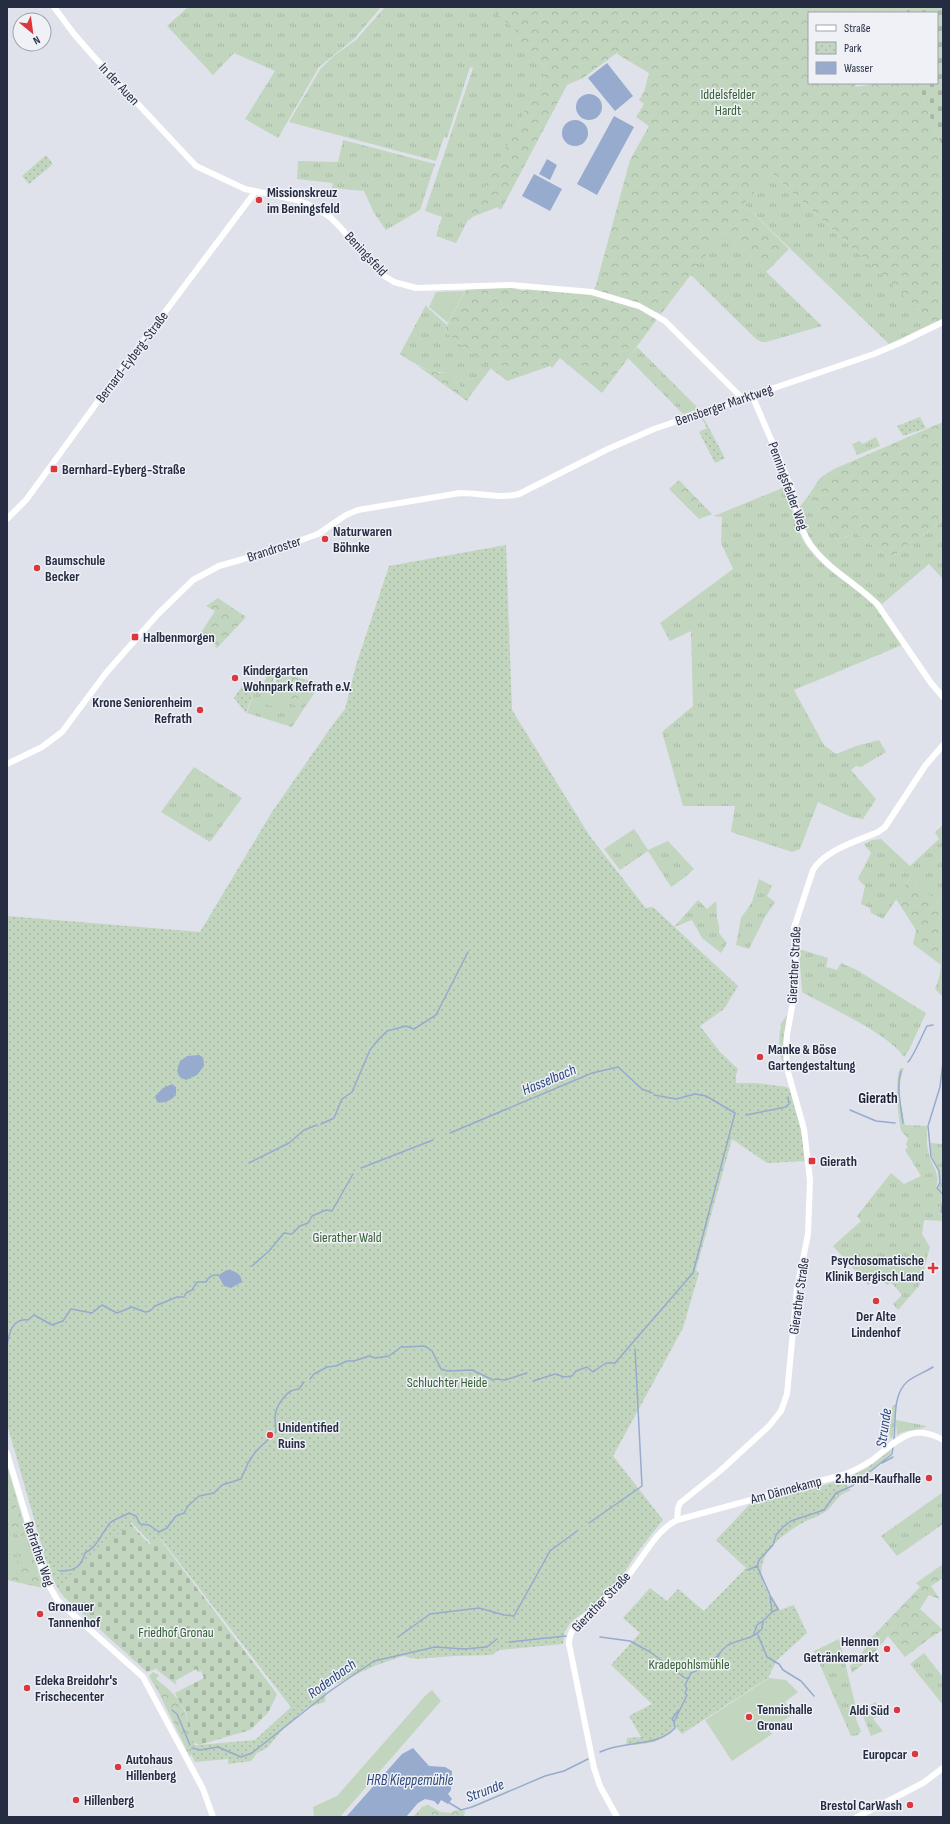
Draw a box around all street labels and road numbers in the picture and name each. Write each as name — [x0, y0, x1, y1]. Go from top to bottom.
street label: In der Auen — [95, 59, 143, 109]
street label: Beningsfeld — [341, 228, 391, 280]
street label: Bernard-Eyberg-Straße — [92, 308, 172, 406]
street label: Bensberger Marktweg — [673, 380, 775, 430]
street label: Penningsfelder Weg — [764, 440, 812, 533]
street label: Brandroster — [245, 532, 303, 566]
street label: Gierather Straße — [783, 926, 805, 1004]
street label: Gierather Straße — [785, 1256, 813, 1336]
street label: Am Dännekamp — [748, 1472, 824, 1508]
street label: Refrather Weg — [20, 1519, 58, 1589]
street label: Gierather Straße — [568, 1568, 634, 1636]

